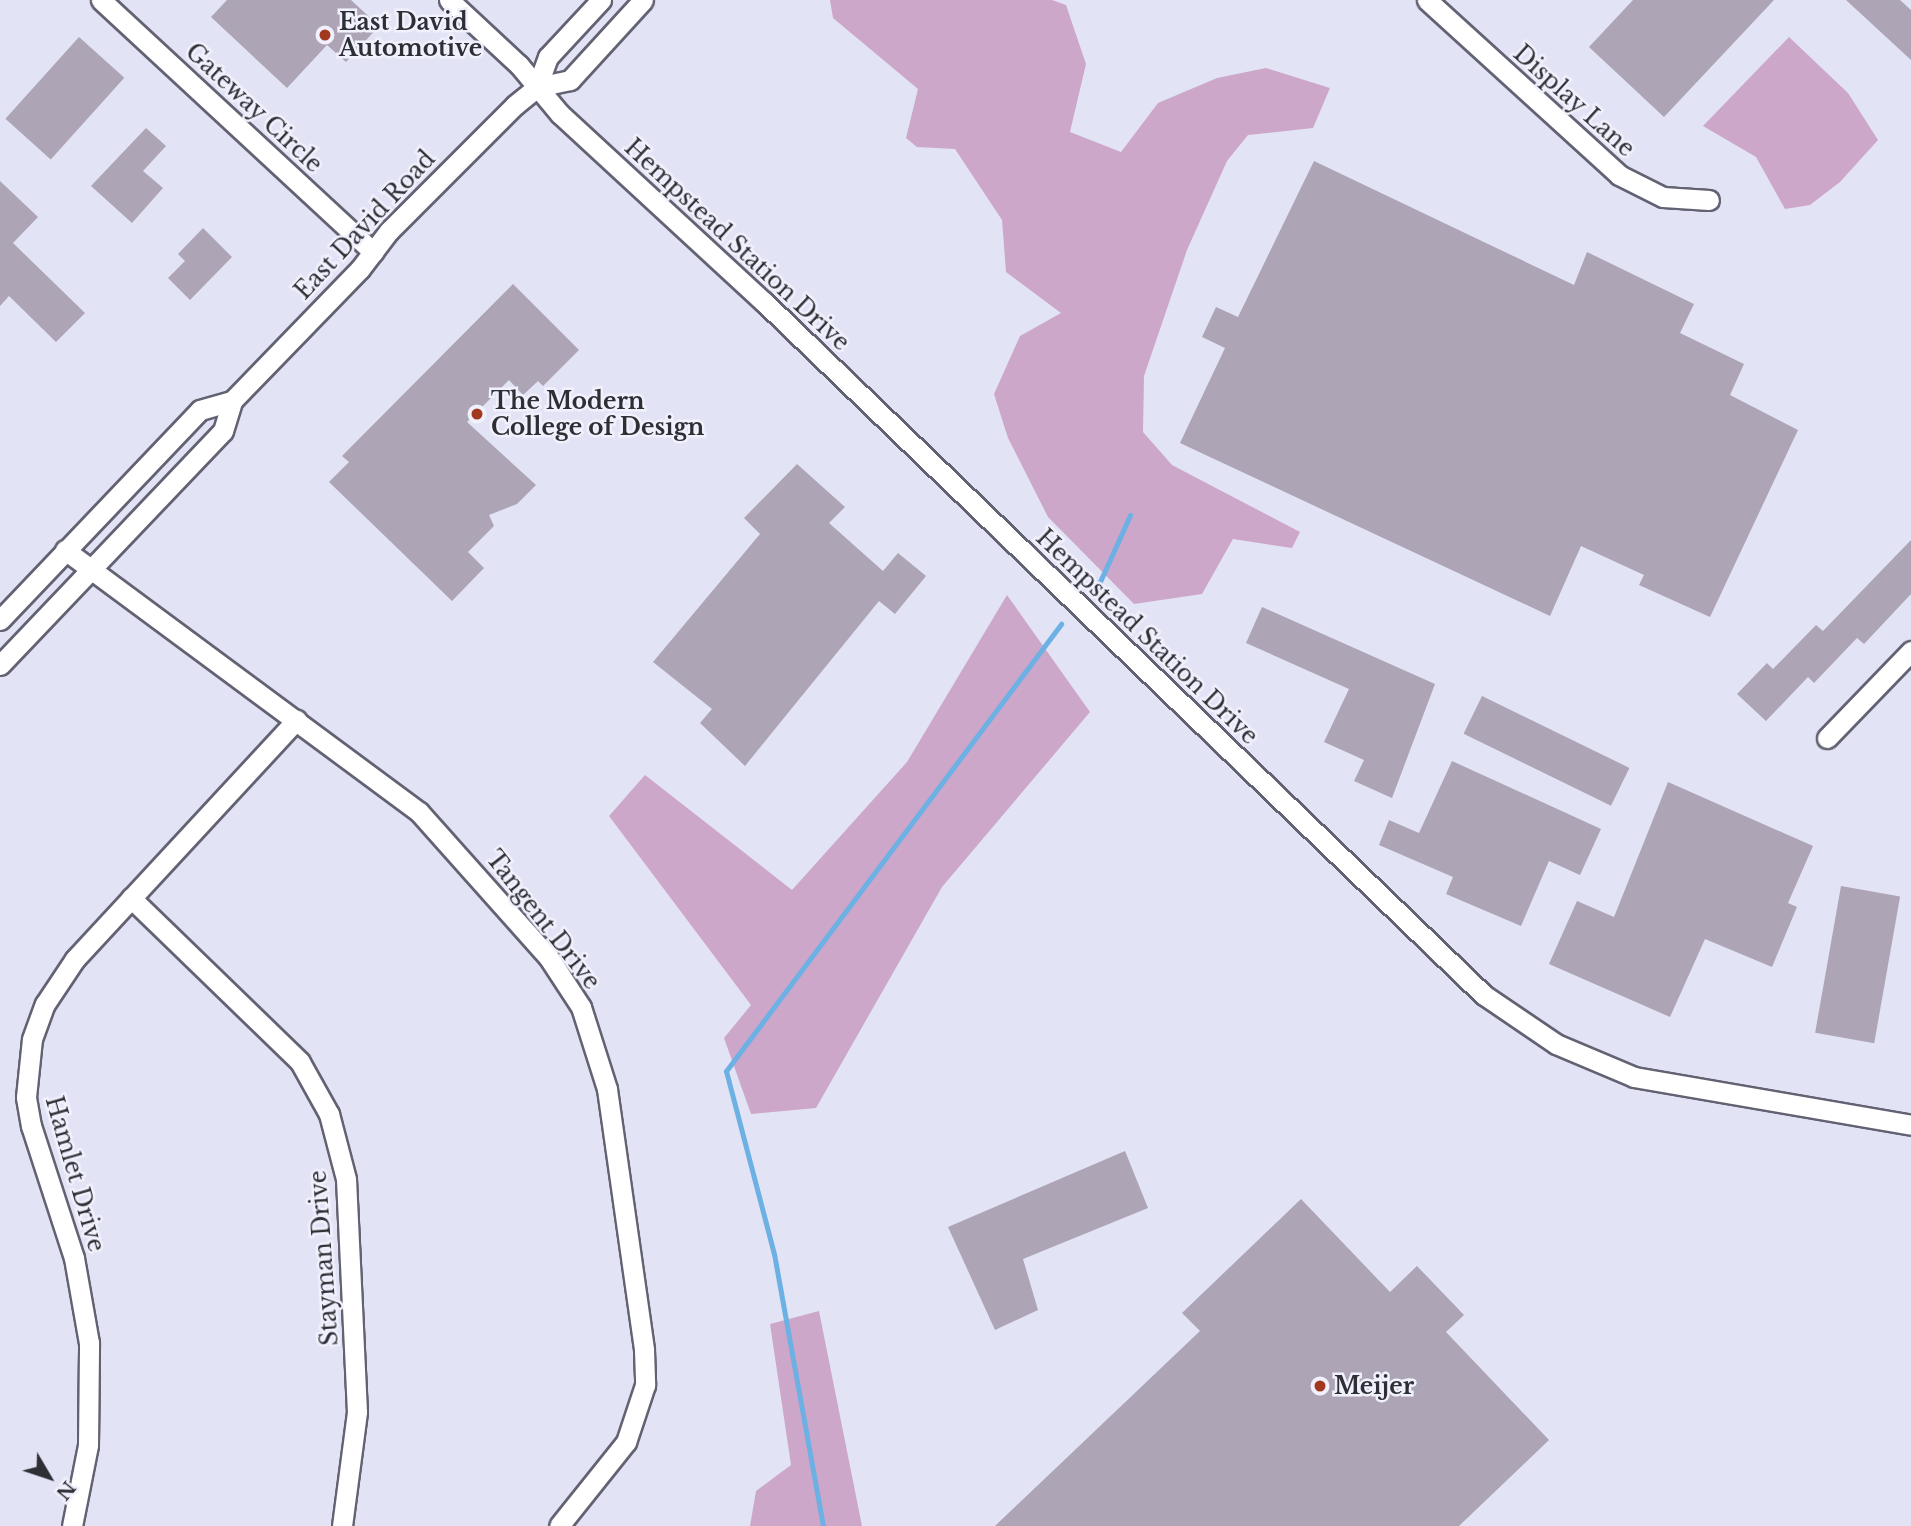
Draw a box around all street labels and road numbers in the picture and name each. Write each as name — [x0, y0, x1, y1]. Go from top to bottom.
street label: Gateway Circle — [180, 37, 328, 179]
street label: Display Lane — [1508, 39, 1640, 163]
street label: Hempstead Station Drive — [619, 134, 855, 356]
street label: East David Road — [289, 145, 441, 305]
street label: Hempstead Station Drive — [1030, 524, 1264, 750]
street label: Tangent Drive — [480, 845, 606, 995]
street label: Hamlet Drive — [40, 1093, 110, 1255]
street label: Stayman Drive — [304, 1169, 344, 1347]

